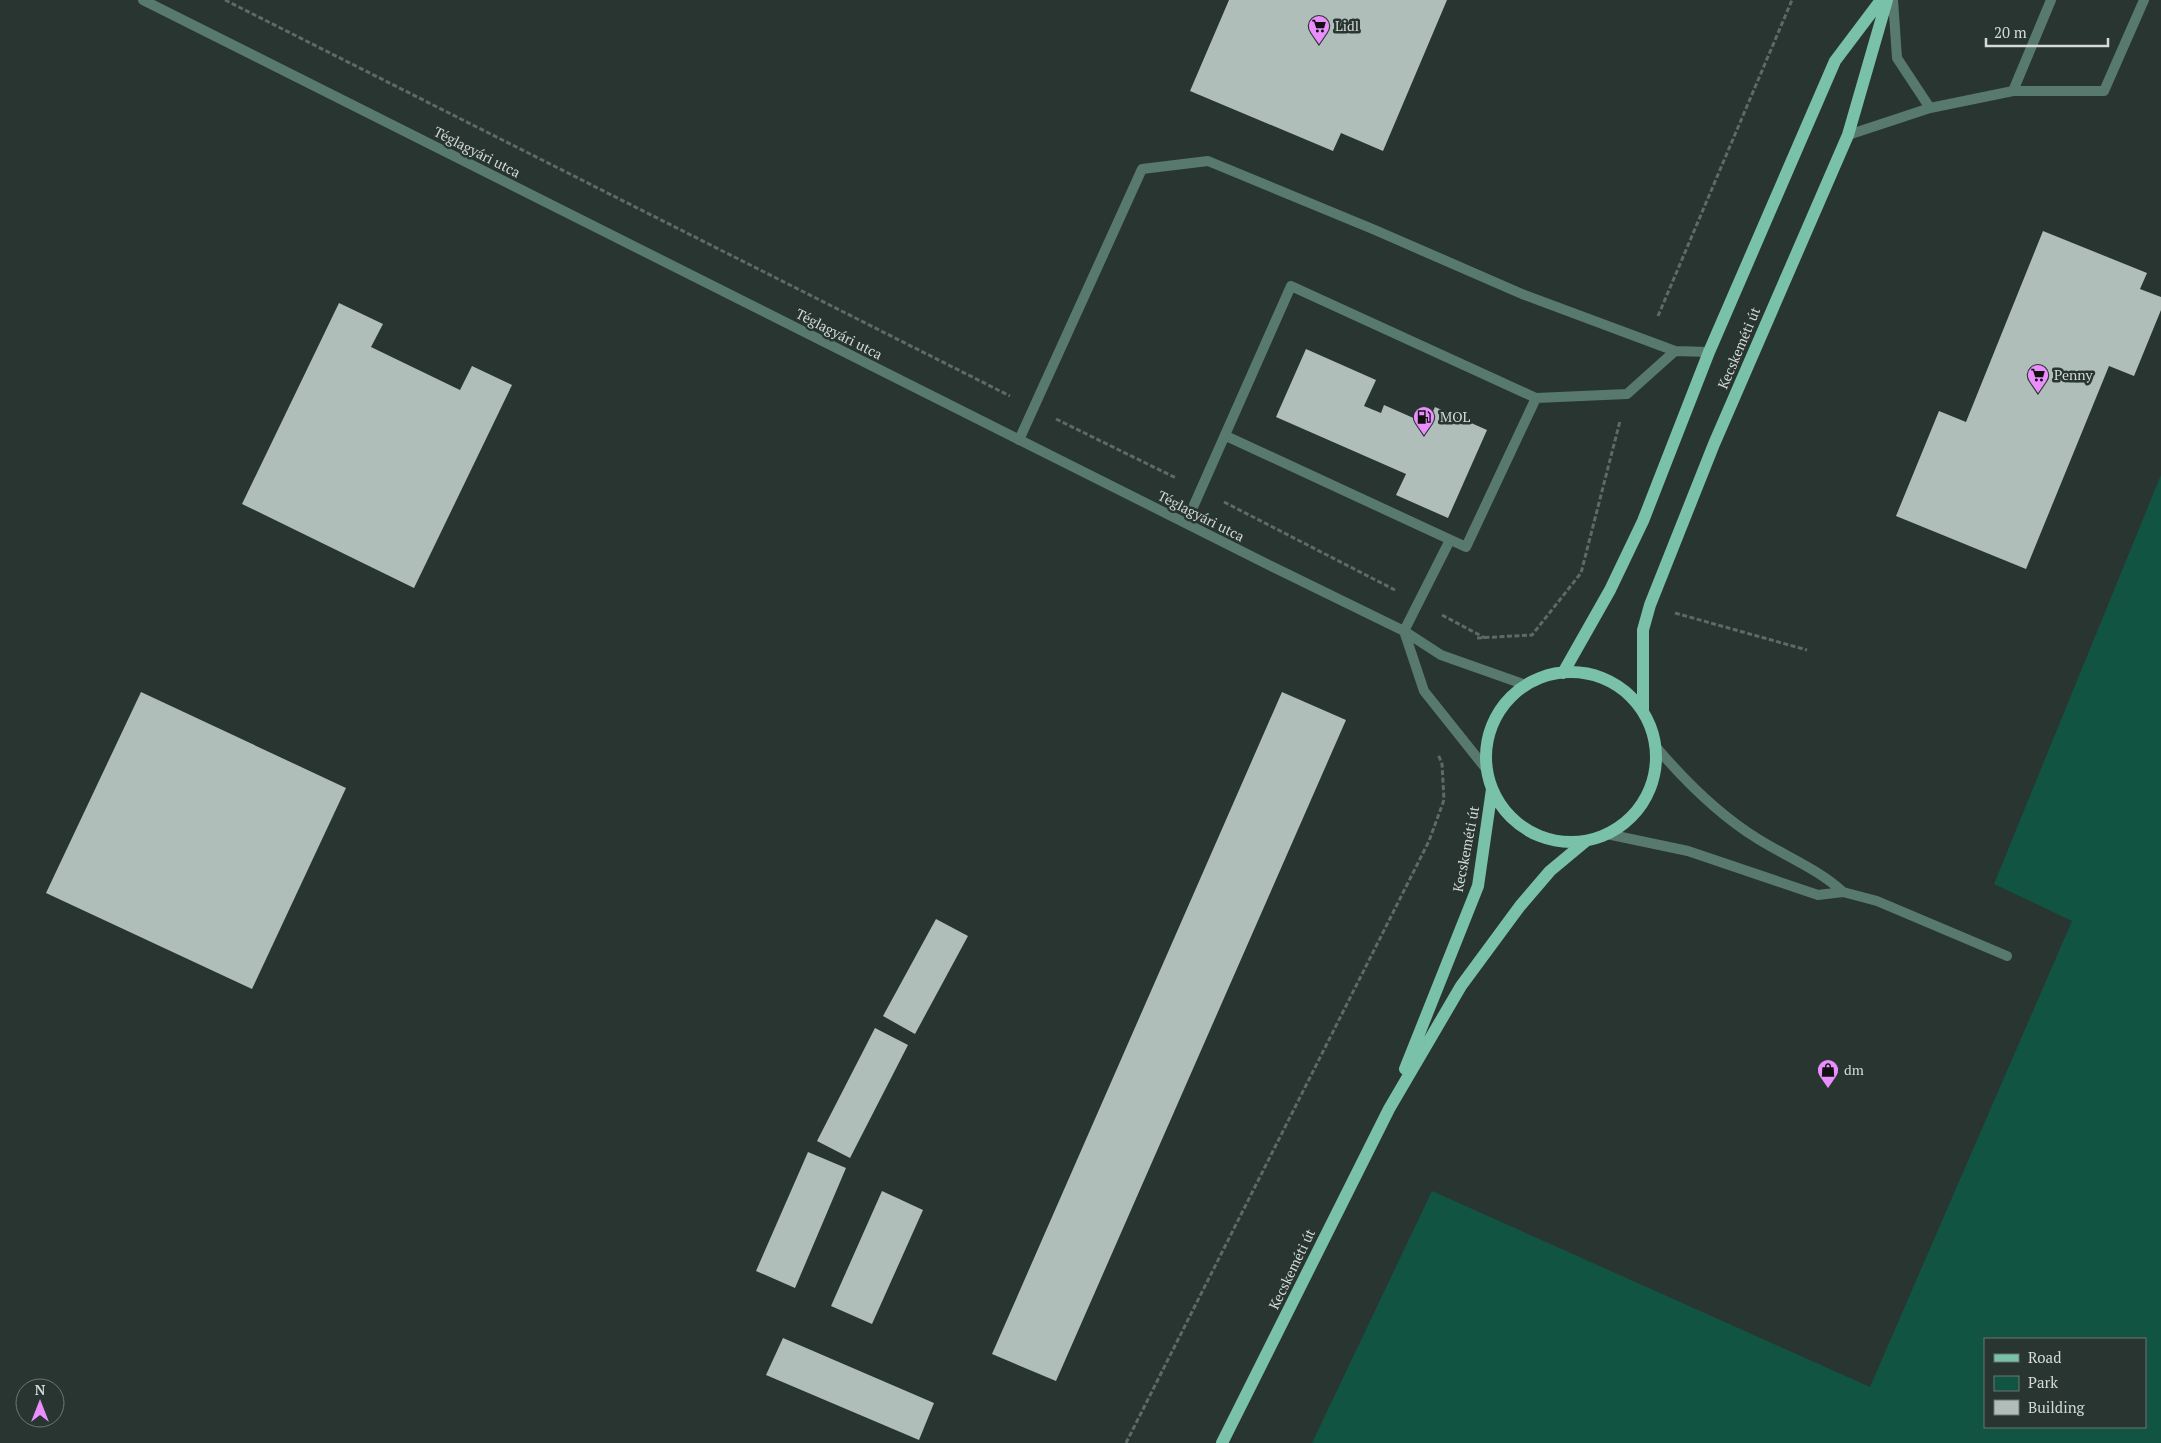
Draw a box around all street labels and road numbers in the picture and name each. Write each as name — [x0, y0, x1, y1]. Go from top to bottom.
street label: Téglagyári utca — [431, 122, 524, 182]
street label: Kecskeméti út — [1713, 303, 1765, 392]
street label: Téglagyári utca — [793, 304, 886, 364]
street label: Téglagyári utca — [1155, 486, 1248, 546]
street label: Kecskeméti út — [1448, 803, 1483, 894]
street label: Kecskeméti út — [1264, 1225, 1320, 1312]

